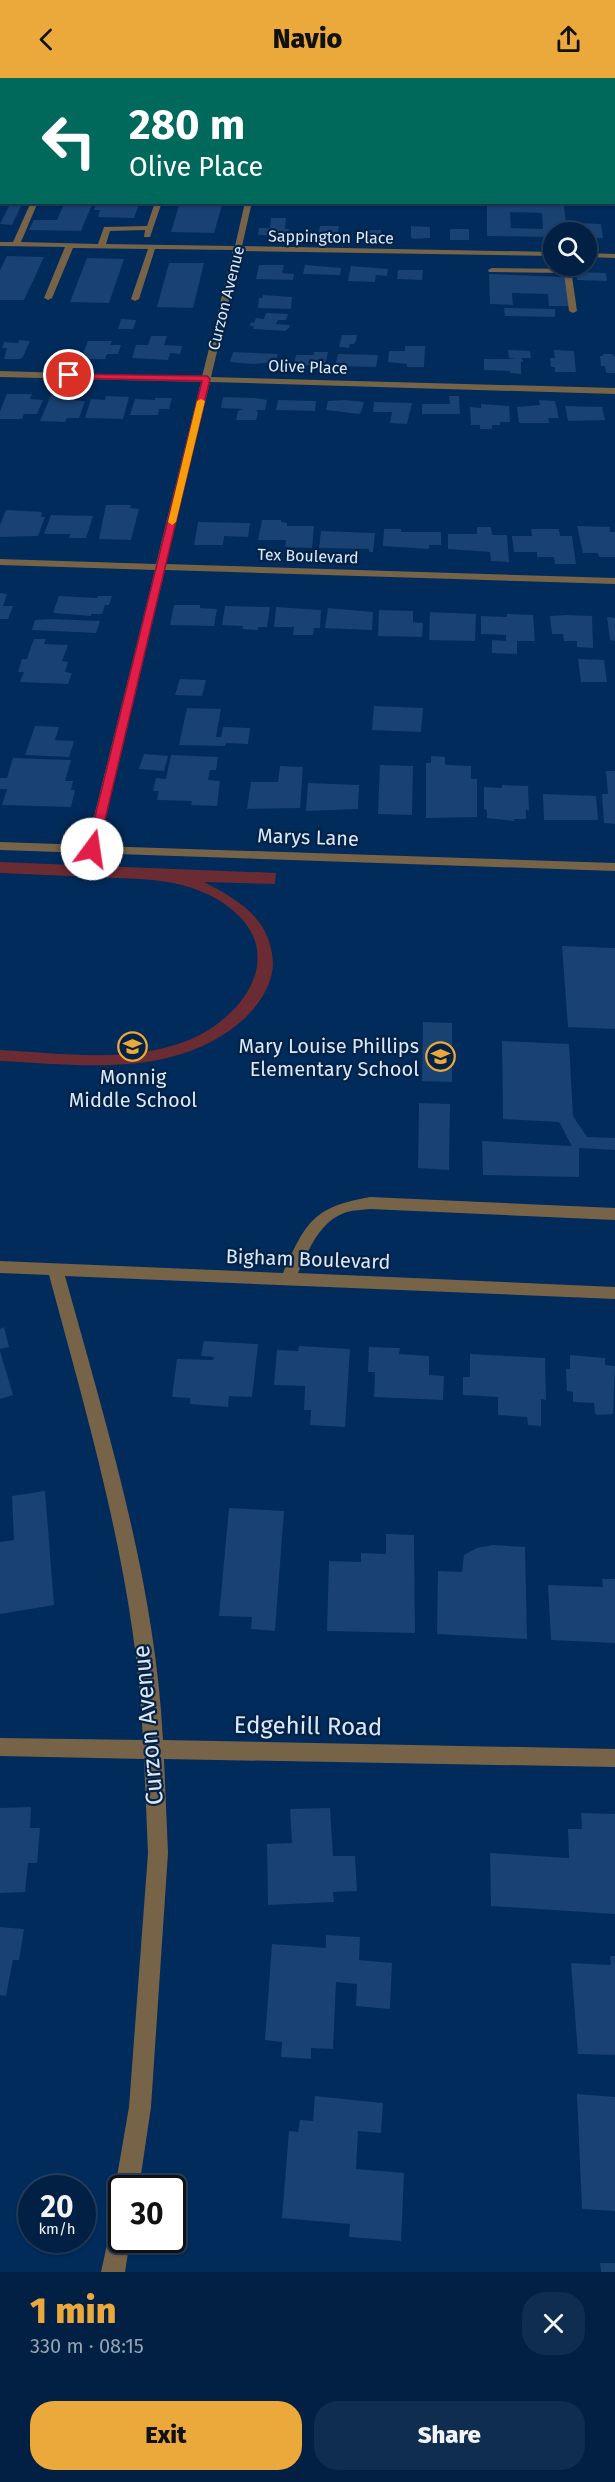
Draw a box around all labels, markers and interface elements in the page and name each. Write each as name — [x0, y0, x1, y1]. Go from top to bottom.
icon: back — [30, 23, 63, 56]
text: Navio — [273, 23, 342, 55]
icon: share — [552, 23, 585, 56]
text: 280 m — [129, 100, 245, 150]
icon: left — [30, 102, 108, 180]
text: Olive Place — [129, 151, 263, 183]
map controls — [543, 222, 597, 276]
button: search — [543, 222, 597, 276]
street label: Sappington Place — [268, 226, 394, 248]
street label: Curzon Avenue — [204, 244, 248, 352]
pin — [43, 349, 94, 400]
street label: Olive Place — [268, 356, 348, 378]
icon: arrive — [52, 358, 85, 391]
street label: Tex Boulevard — [257, 545, 359, 567]
position arrow — [60, 817, 124, 881]
street label: Marys Lane — [257, 823, 359, 851]
school or university icon: Monnig Middle School — [117, 1030, 149, 1062]
place label: Mary Louise Phillips Elementary School — [239, 1034, 419, 1081]
school or university icon: Mary Louise Phillips Elementary School — [424, 1041, 456, 1073]
place label: Monnig Middle School — [69, 1065, 197, 1112]
street label: Bigham Boulevard — [225, 1244, 391, 1274]
street label: Curzon Avenue — [127, 1644, 169, 1806]
street label: Edgehill Road — [234, 1711, 382, 1741]
speed limit sign: 30 — [108, 2175, 186, 2253]
text: 20 — [40, 2189, 74, 2225]
text: km/h — [38, 2220, 76, 2238]
text: 1 min — [30, 2289, 116, 2333]
button: close — [522, 2292, 585, 2355]
text: 330 m · 08:15 — [30, 2334, 144, 2358]
button: Exit — [30, 2401, 302, 2470]
button: Share — [314, 2401, 585, 2470]

